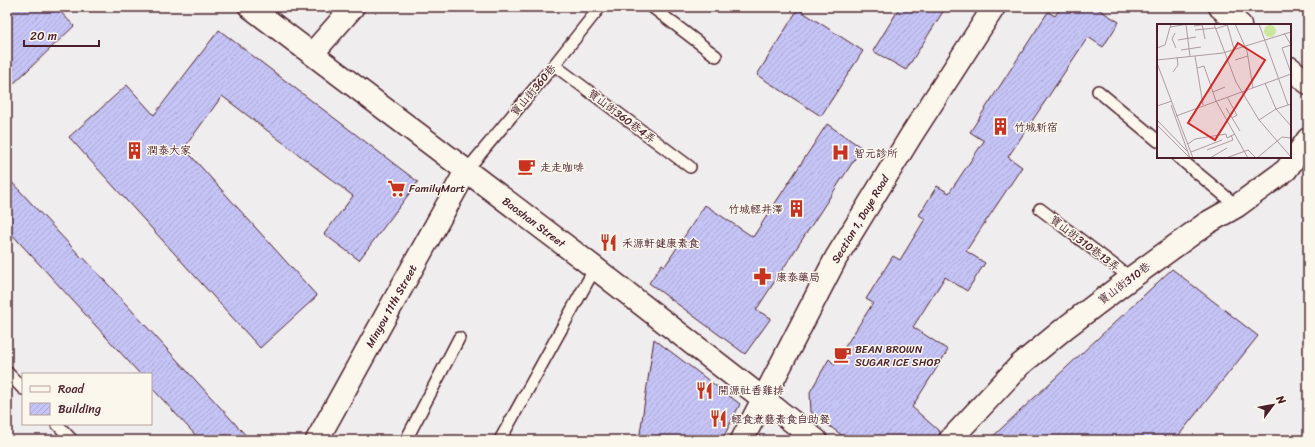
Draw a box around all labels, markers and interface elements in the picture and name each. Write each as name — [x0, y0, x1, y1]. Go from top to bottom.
scale bar — [24, 22, 99, 48]
inset map — [1157, 24, 1291, 158]
text: 20 m — [30, 25, 57, 47]
street label: 寶山街360巷 — [506, 60, 561, 121]
street label: 寶山街360巷4弄 — [584, 84, 660, 148]
building icon: 竹城新宿 — [991, 117, 1011, 137]
place label: 竹城新宿 — [1014, 118, 1058, 137]
building icon: 潤泰大家 — [124, 140, 144, 160]
place label: 潤泰大家 — [147, 141, 191, 160]
hospital icon: 智元診所 — [831, 143, 851, 163]
place label: 智元診所 — [854, 144, 898, 163]
cafe icon: 走走咖啡 — [517, 157, 537, 177]
place label: 走走咖啡 — [540, 158, 584, 177]
street label: Section 1, Daye Road — [826, 170, 895, 267]
supermarket icon: FamilyMart — [386, 178, 406, 198]
place label: FamilyMart — [409, 179, 465, 198]
street label: Baoshan Street — [498, 192, 570, 253]
building icon: 竹城輕井澤 — [786, 199, 806, 219]
place label: 竹城輕井澤 — [728, 200, 783, 219]
street label: 寶山街310巷13弄 — [1046, 211, 1124, 276]
restaurant icon: 禾源軒健康素食 — [599, 233, 619, 253]
place label: 禾源軒健康素食 — [622, 234, 699, 253]
street label: 寶山街310巷 — [1094, 257, 1155, 310]
street label: Minyou 11th Street — [361, 261, 422, 351]
pharmacy icon: 康泰藥局 — [753, 267, 773, 287]
place label: 康泰藥局 — [776, 268, 820, 287]
place label: BEAN BROWN SUGAR ICE SHOP — [855, 340, 941, 372]
cafe icon: BEAN BROWN SUGAR ICE SHOP — [832, 345, 852, 365]
legend — [22, 373, 152, 425]
text: Road — [58, 378, 85, 400]
restaurant icon: 開源社香雞排 — [695, 380, 715, 400]
place label: 開源社香雞排 — [718, 381, 784, 400]
north arrow — [1253, 385, 1293, 425]
text: N — [1270, 391, 1291, 409]
text: Building — [58, 398, 101, 420]
restaurant icon: 輕食煮藝素食自助餐 — [708, 409, 728, 429]
place label: 輕食煮藝素食自助餐 — [731, 410, 830, 429]

